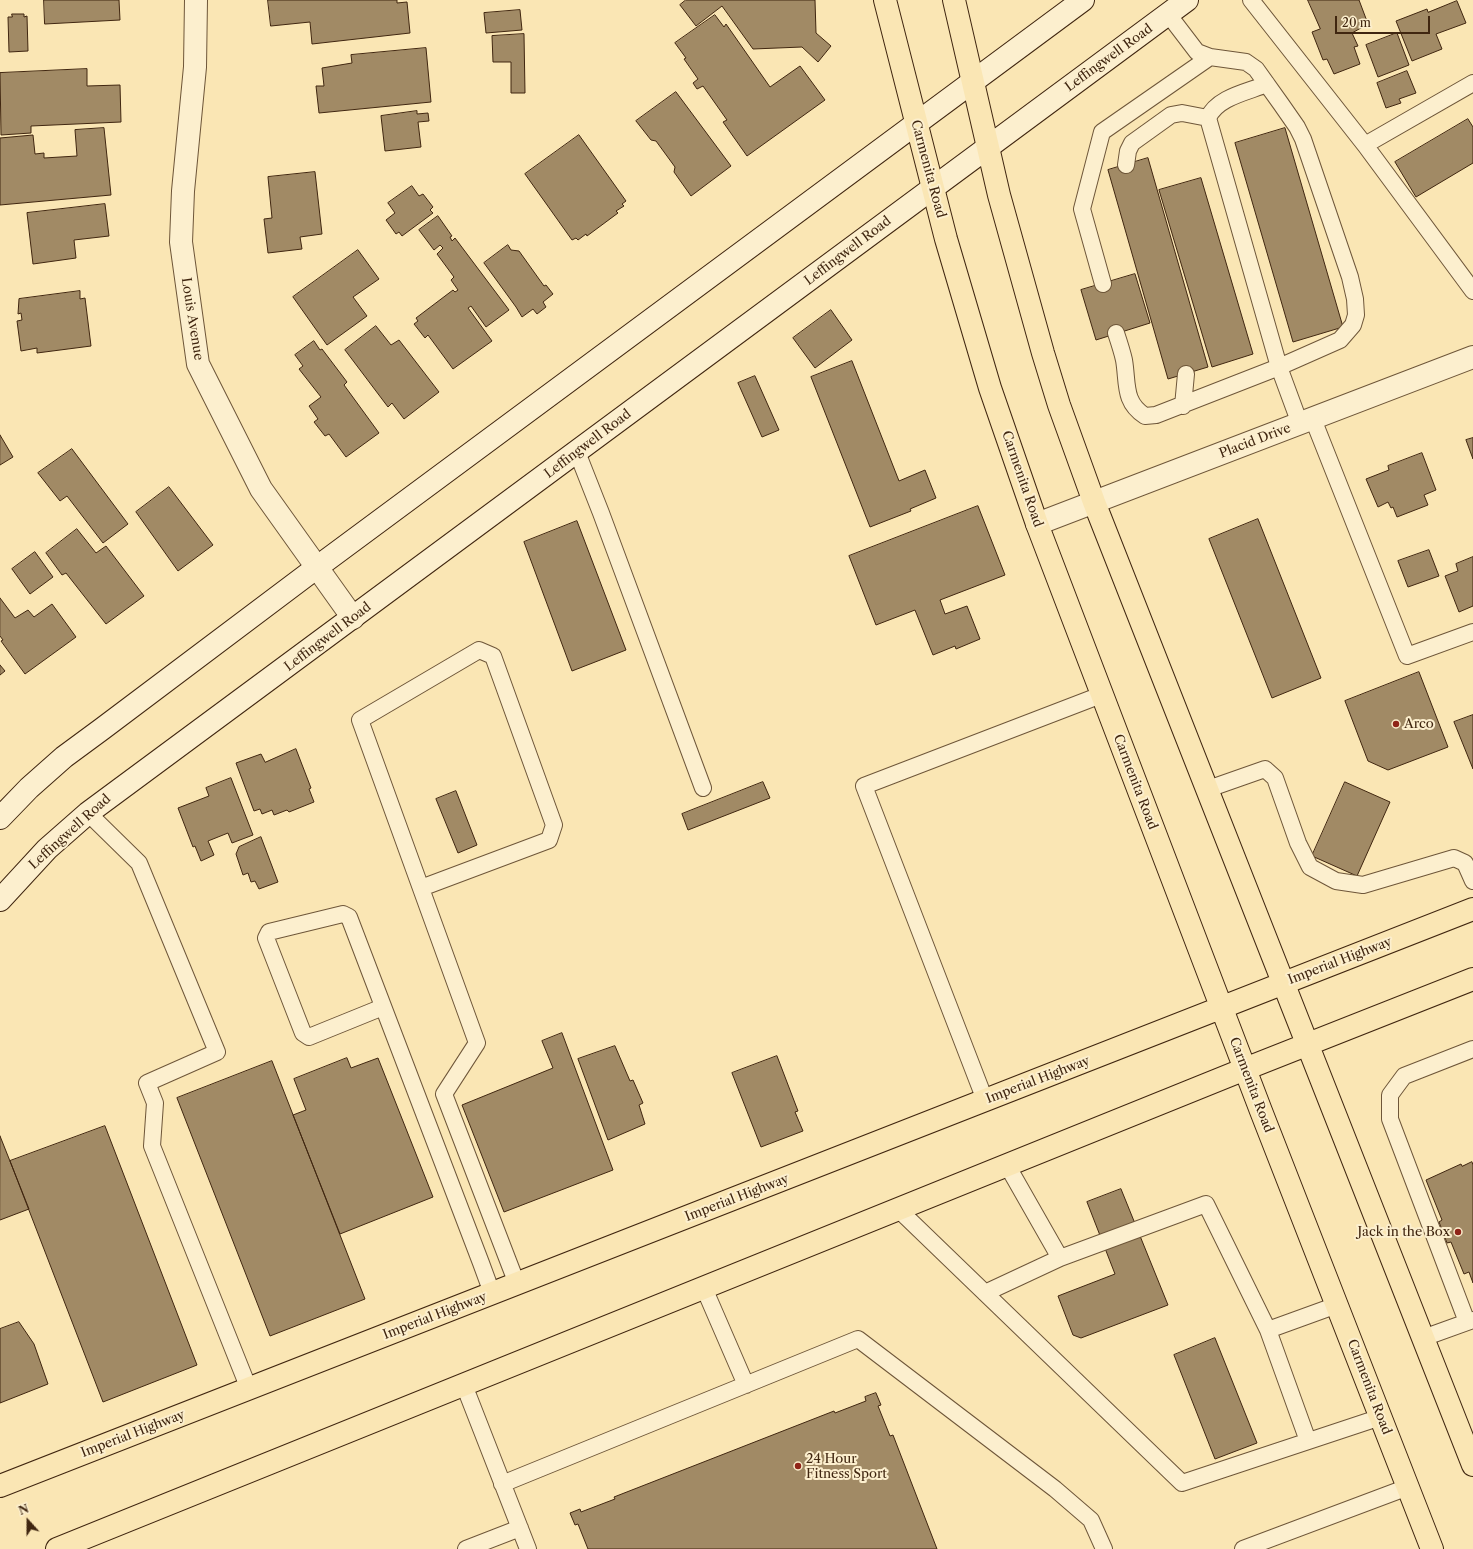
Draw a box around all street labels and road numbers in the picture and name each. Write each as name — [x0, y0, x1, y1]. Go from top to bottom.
street label: Leffingwell Road — [1062, 21, 1156, 95]
street label: Carmenita Road — [907, 118, 949, 220]
street label: Leffingwell Road — [802, 213, 894, 289]
street label: Louis Avenue — [178, 276, 206, 362]
street label: Leffingwell Road — [542, 406, 634, 482]
street label: Placid Drive — [1217, 420, 1293, 462]
street label: Carmenita Road — [998, 429, 1046, 529]
street label: Leffingwell Road — [282, 599, 374, 675]
street label: Carmenita Road — [1110, 732, 1160, 832]
street label: Leffingwell Road — [26, 791, 114, 873]
street label: Imperial Highway — [1286, 934, 1394, 988]
street label: Carmenita Road — [1226, 1035, 1276, 1135]
street label: Imperial Highway — [984, 1053, 1092, 1107]
street label: Imperial Highway — [683, 1171, 791, 1225]
street label: Imperial Highway — [381, 1289, 489, 1343]
street label: Carmenita Road — [1344, 1337, 1394, 1437]
street label: Imperial Highway — [79, 1407, 187, 1461]

